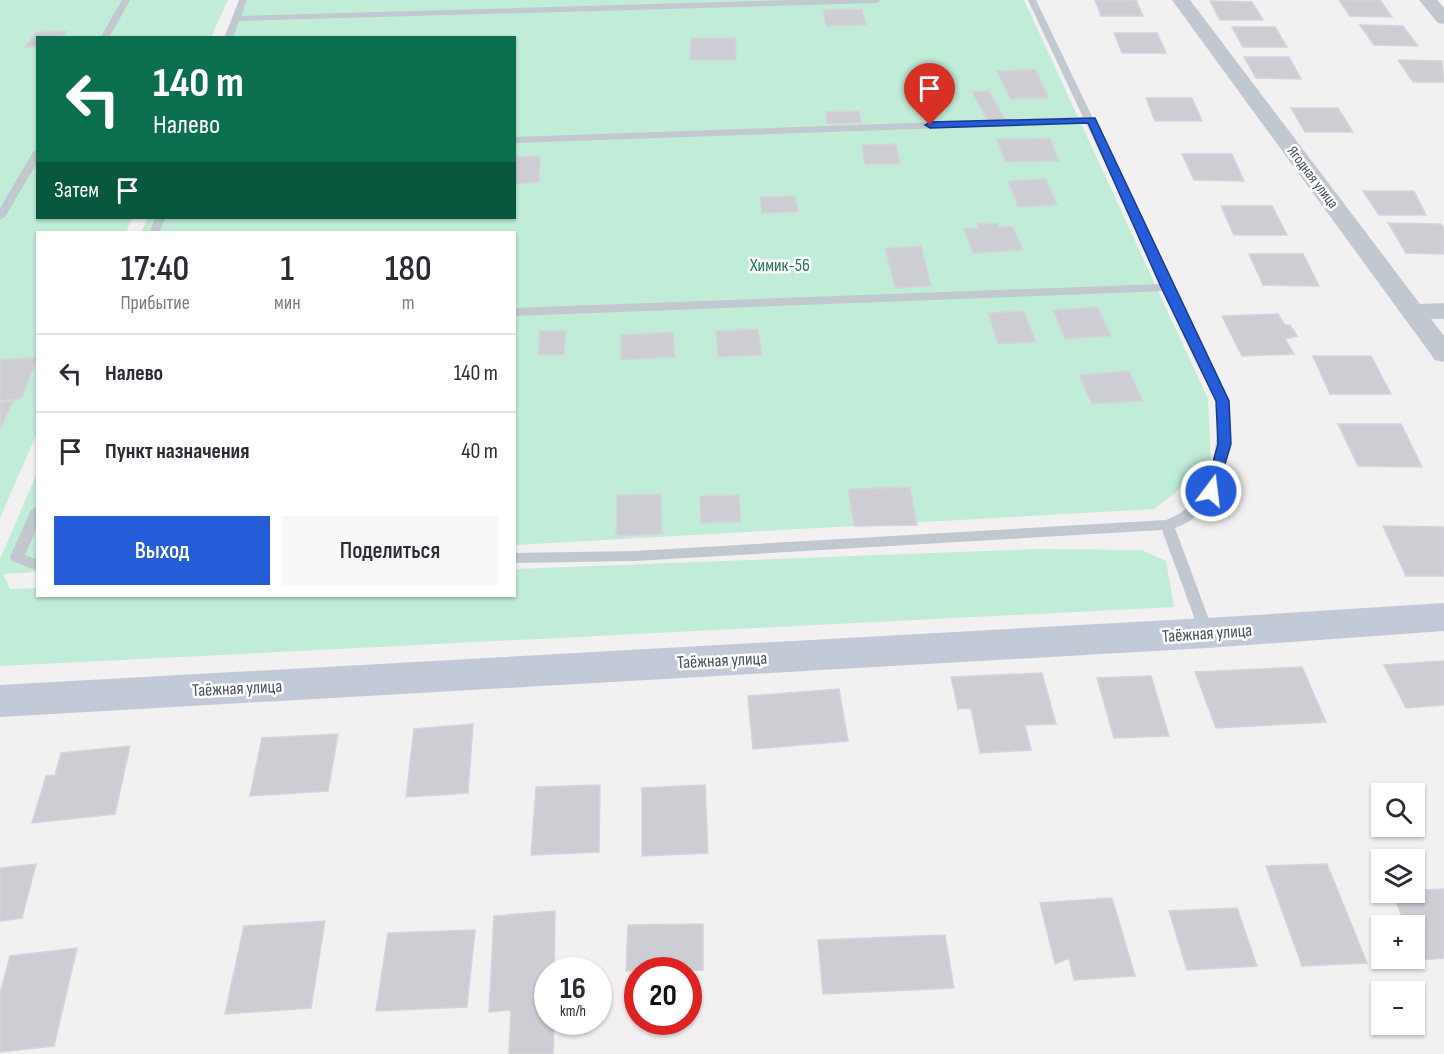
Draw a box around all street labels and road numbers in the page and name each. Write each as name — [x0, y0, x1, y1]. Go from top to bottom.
street label: Ягодная улица — [1283, 142, 1342, 213]
street label: Таёжная улица — [1161, 620, 1253, 647]
street label: Таёжная улица — [676, 648, 768, 673]
street label: Таёжная улица — [191, 676, 283, 701]

